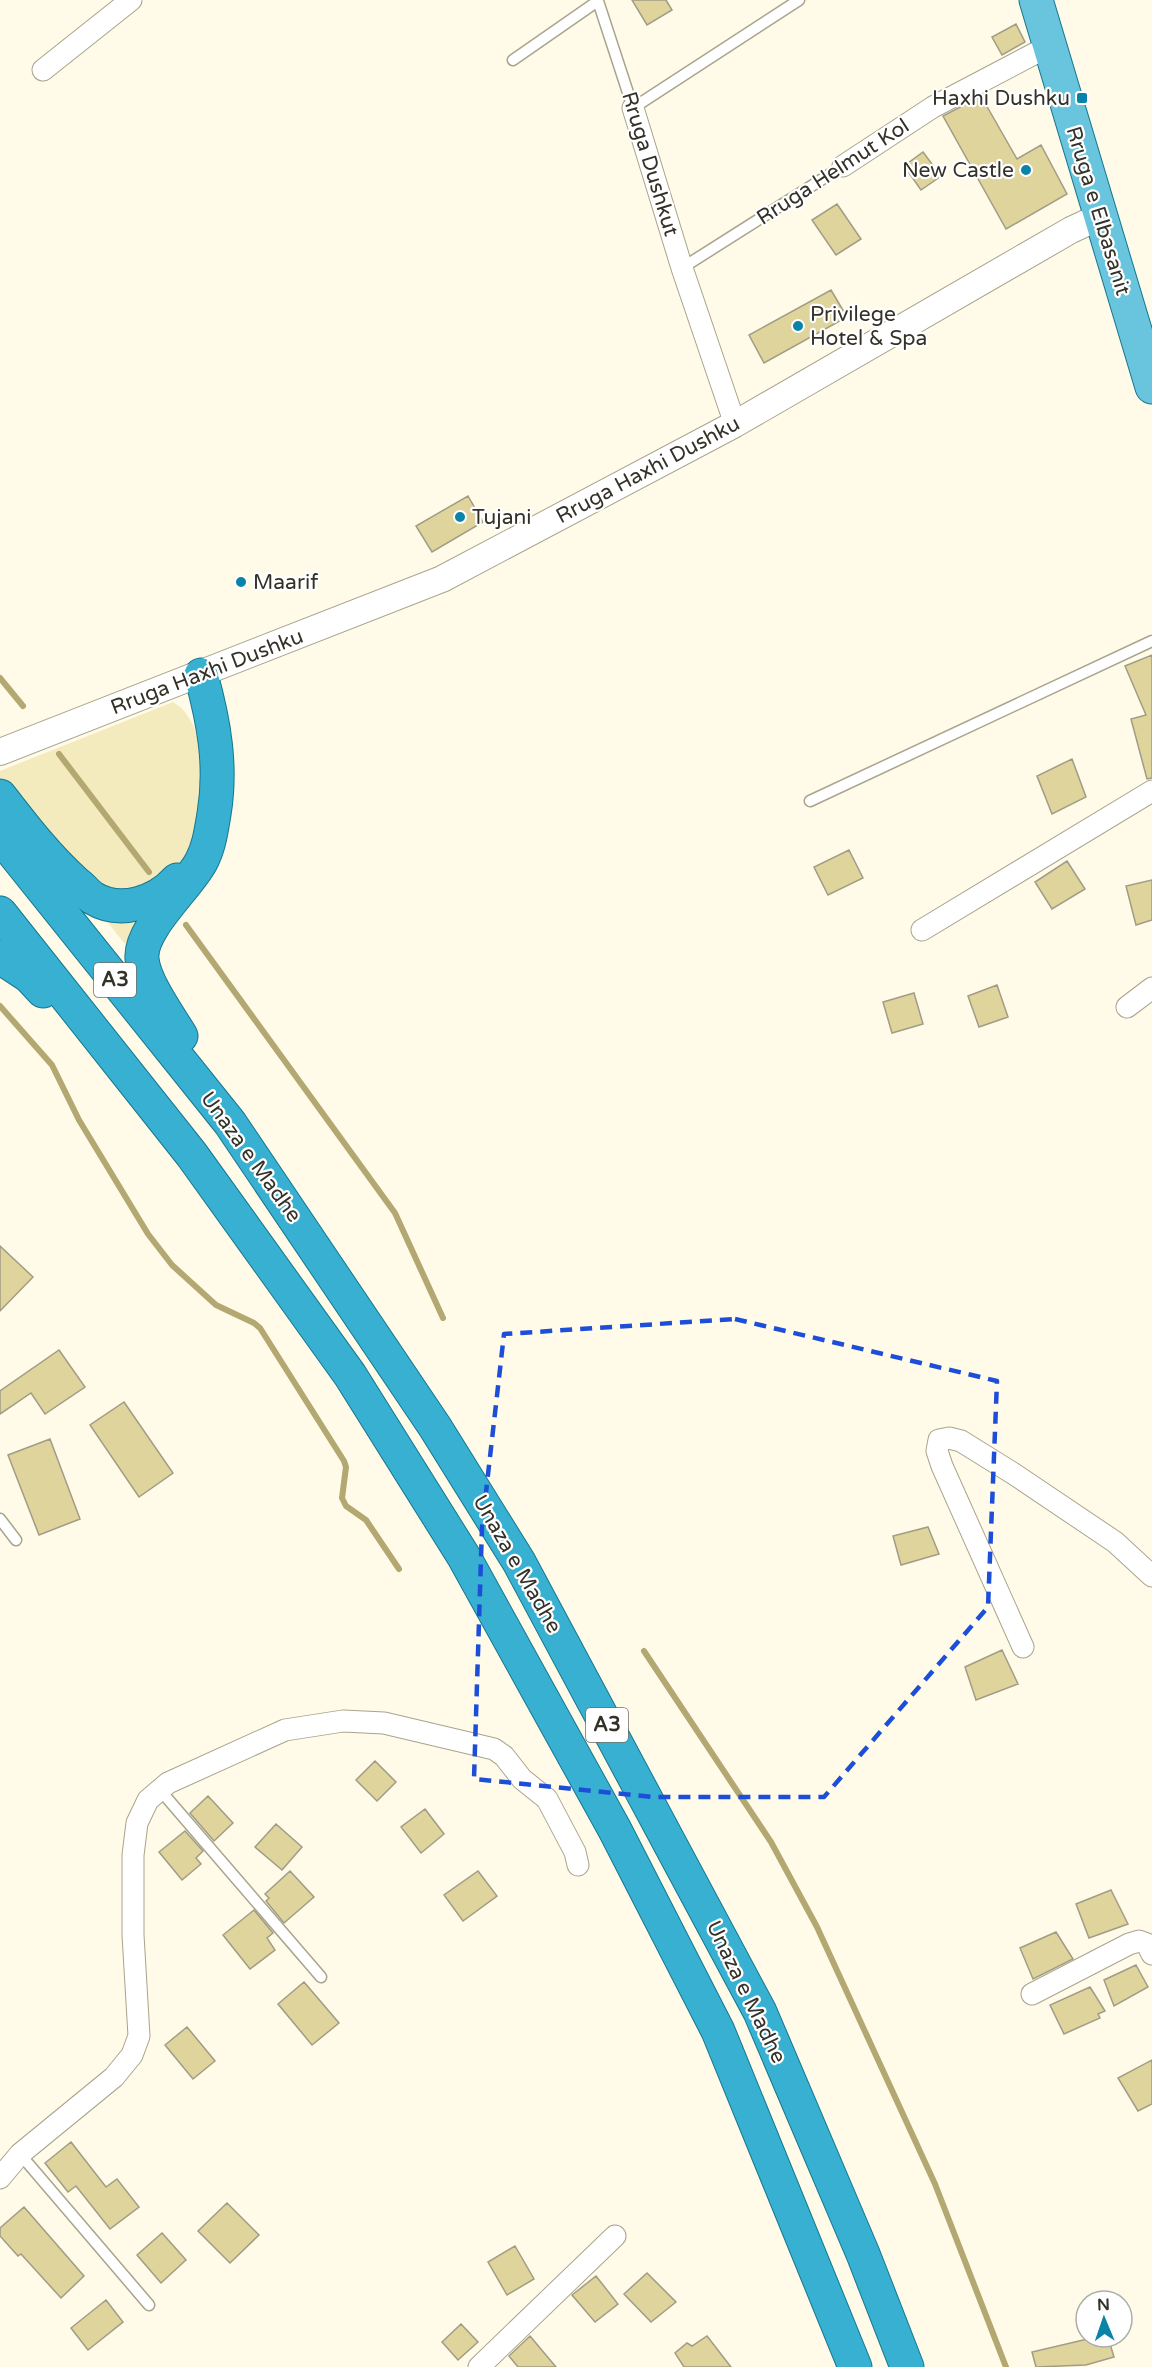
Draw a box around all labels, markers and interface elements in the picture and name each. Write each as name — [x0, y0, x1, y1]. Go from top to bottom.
place label: Haxhi Dushku — [932, 86, 1070, 111]
street label: Rruga Dushkut — [616, 89, 684, 239]
marker: Haxhi Dushku — [1075, 91, 1089, 105]
street label: Rruga Helmut Kol — [752, 113, 914, 231]
street label: Rruga e Elbasanit — [1060, 124, 1136, 298]
place label: New Castle — [902, 158, 1014, 183]
marker: New Castle — [1019, 163, 1033, 177]
place label: Privilege Hotel & Spa — [810, 302, 927, 351]
marker: Privilege Hotel & Spa — [791, 319, 805, 333]
street label: Rruga Haxhi Dushku — [552, 411, 744, 529]
place label: Tujani — [472, 505, 531, 530]
marker: Tujani — [453, 510, 467, 524]
place label: Maarif — [253, 570, 318, 595]
marker: Maarif — [234, 575, 248, 589]
street label: Rruga Haxhi Dushku — [107, 624, 307, 720]
road number: A3 — [94, 963, 136, 997]
street label: Unaza e Madhe — [195, 1087, 307, 1227]
street label: Unaza e Madhe — [467, 1491, 567, 1638]
road number: A3 — [586, 1708, 628, 1742]
street label: Unaza e Madhe — [701, 1917, 791, 2067]
north arrow — [1074, 2289, 1134, 2349]
text: N — [1097, 2295, 1110, 2315]

